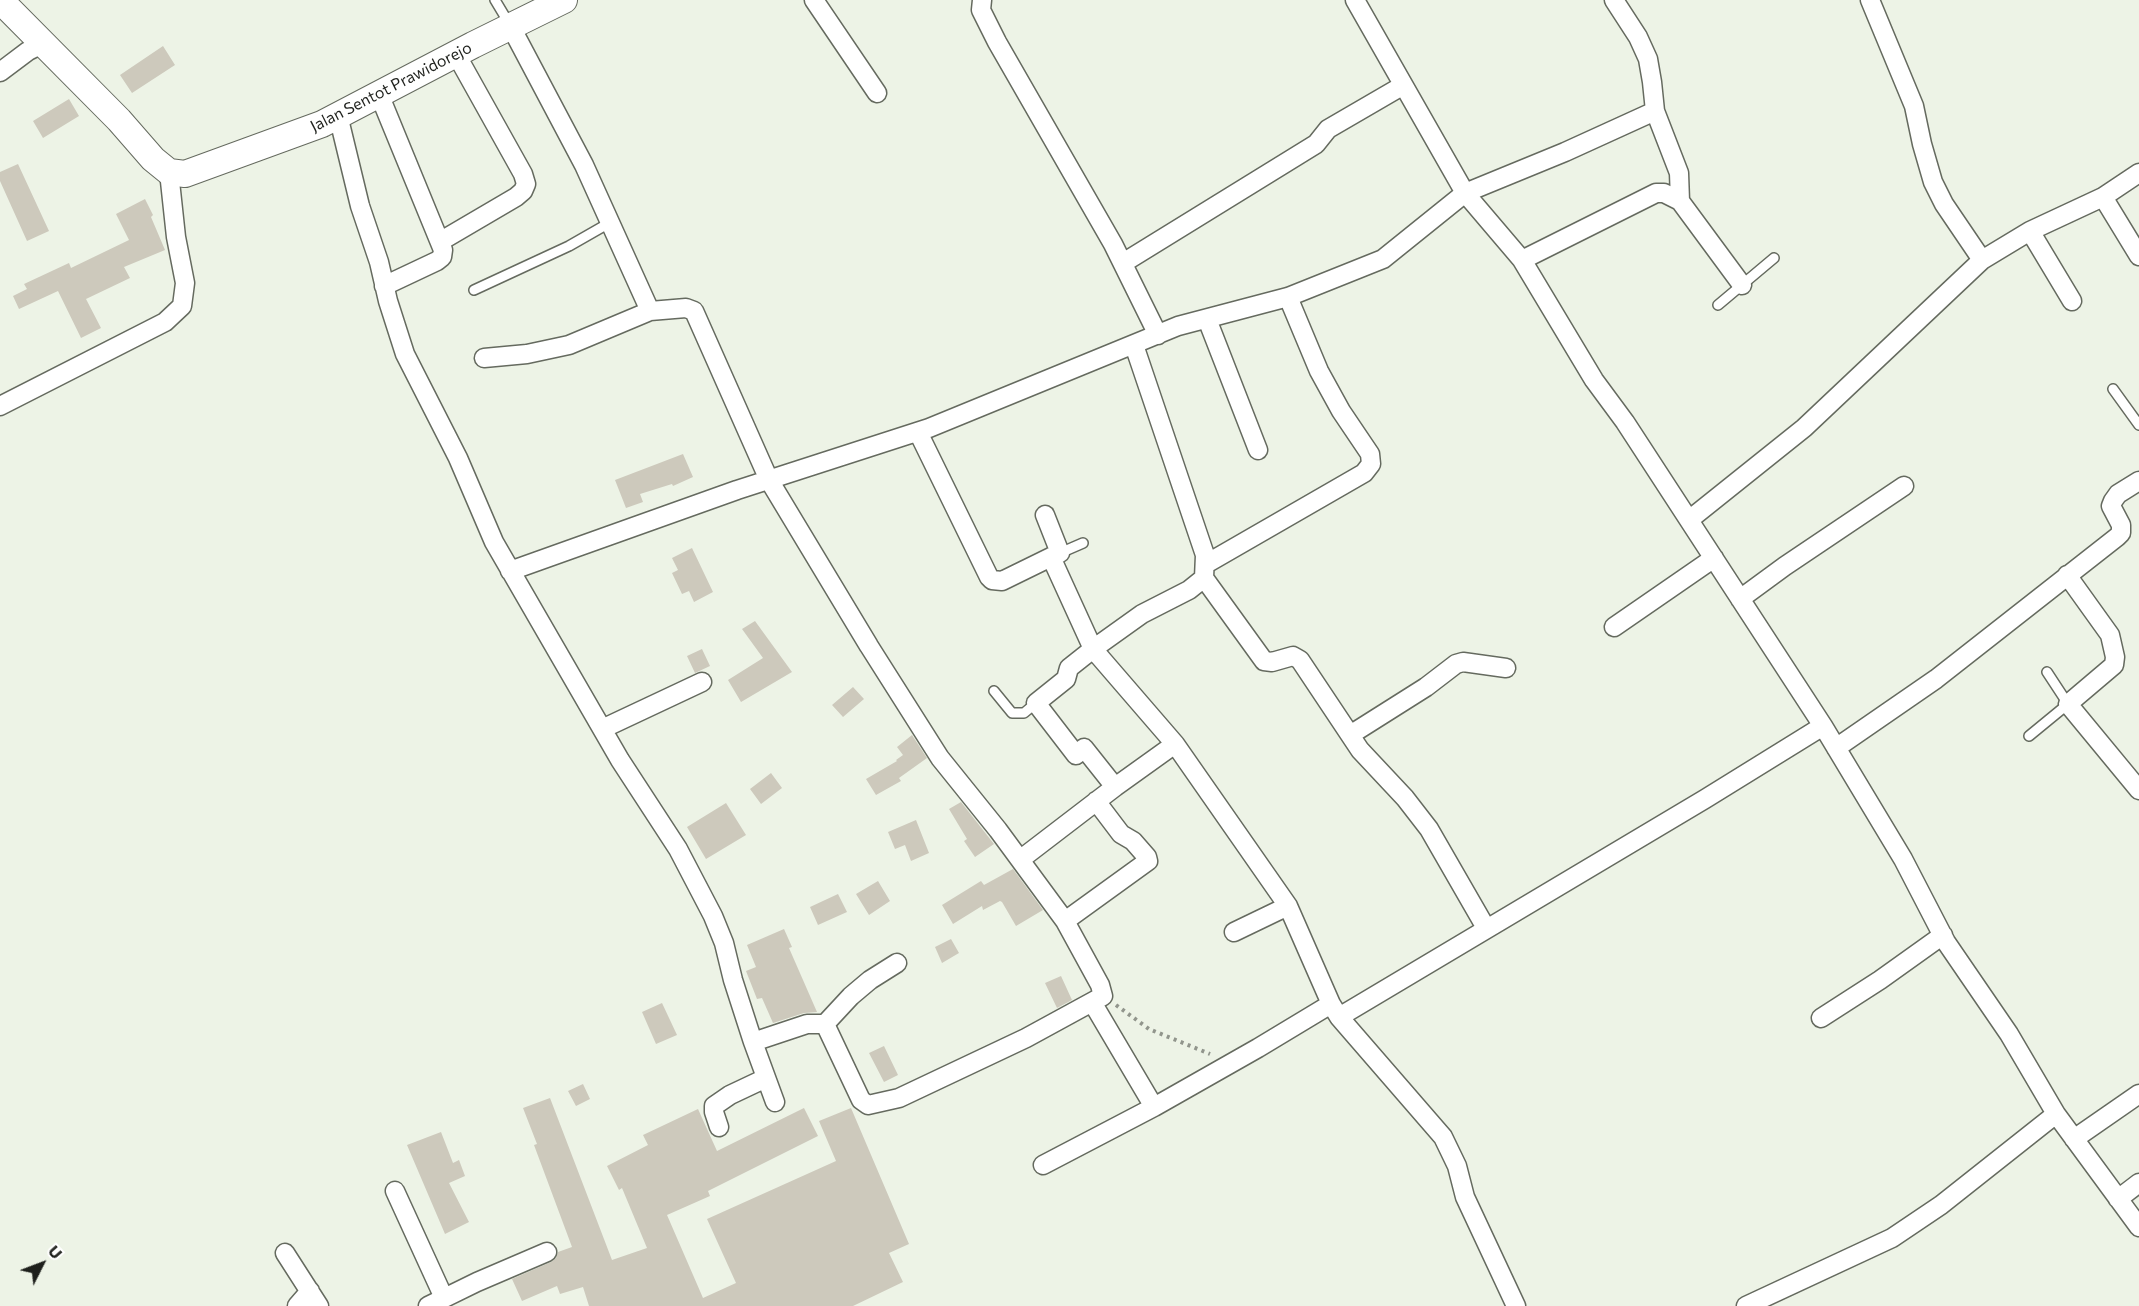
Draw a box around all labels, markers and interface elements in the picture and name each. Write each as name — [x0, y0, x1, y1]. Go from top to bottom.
street label: Jalan Sentot Prawidorejo — [307, 38, 475, 136]
north arrow — [12, 1234, 72, 1294]
text: U — [45, 1241, 67, 1262]

